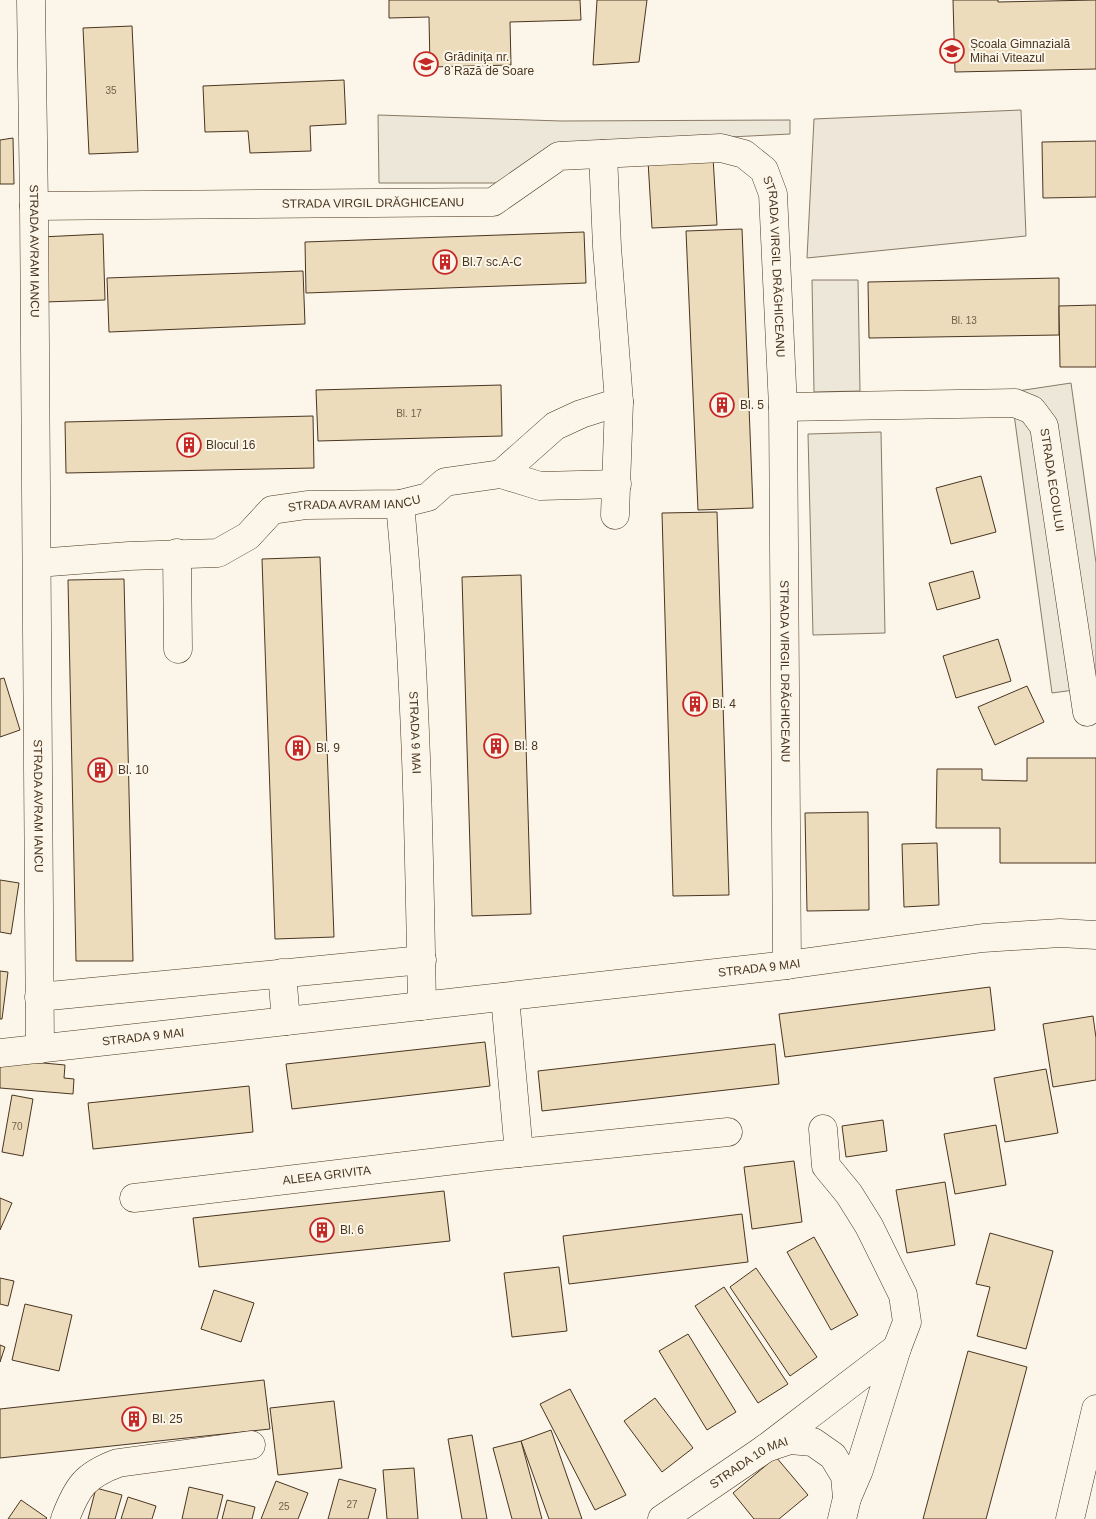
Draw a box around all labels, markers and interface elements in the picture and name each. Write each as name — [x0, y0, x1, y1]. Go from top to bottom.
place label: Școala Gimnazială Mihai Viteazul — [970, 37, 1070, 65]
school or university icon: Școala Gimnazială Mihai Viteazul — [939, 38, 965, 64]
place label: Grădiniţa nr. 8 Rază de Soare — [444, 50, 534, 78]
school or university icon: Grădiniţa nr. 8 Rază de Soare — [413, 51, 439, 77]
house number: 35 — [105, 85, 117, 96]
street label: STRADA VIRGIL DRĂGHICEANU — [760, 174, 788, 358]
street label: STRADA AVRAM IANCU — [27, 184, 42, 318]
street label: STRADA VIRGIL DRĂGHICEANU — [282, 195, 464, 211]
building icon: Bl.7 sc.A-C — [432, 249, 458, 275]
place label: Bl.7 sc.A-C — [462, 255, 522, 269]
house number: Bl. 13 — [951, 315, 977, 326]
building icon: Bl. 5 — [709, 392, 735, 418]
place label: Bl. 5 — [740, 398, 764, 412]
house number: Bl. 17 — [396, 408, 422, 419]
street label: STRADA ECOULUI — [1037, 427, 1067, 533]
building icon: Blocul 16 — [176, 432, 202, 458]
place label: Blocul 16 — [206, 438, 256, 452]
street label: STRADA AVRAM IANCU — [287, 492, 422, 515]
street label: STRADA VIRGIL DRĂGHICEANU — [777, 580, 793, 762]
street label: STRADA 9 MAI — [406, 691, 424, 774]
building icon: Bl. 4 — [682, 691, 708, 717]
place label: Bl. 4 — [712, 697, 736, 711]
building icon: Bl. 8 — [483, 733, 509, 759]
building icon: Bl. 9 — [285, 735, 311, 761]
street label: STRADA AVRAM IANCU — [31, 739, 46, 873]
place label: Bl. 8 — [514, 739, 538, 753]
place label: Bl. 9 — [316, 741, 340, 755]
building icon: Bl. 10 — [87, 757, 113, 783]
place label: Bl. 10 — [118, 763, 149, 777]
street label: STRADA 9 MAI — [717, 956, 801, 980]
street label: STRADA 9 MAI — [101, 1025, 185, 1049]
house number: 70 — [11, 1121, 23, 1132]
street label: ALEEA GRIVITA — [282, 1163, 371, 1187]
building icon: Bl. 6 — [309, 1217, 335, 1243]
place label: Bl. 6 — [340, 1223, 364, 1237]
building icon: Bl. 25 — [121, 1406, 147, 1432]
place label: Bl. 25 — [152, 1412, 183, 1426]
street label: STRADA 10 MAI — [707, 1434, 790, 1491]
house number: 27 — [346, 1499, 358, 1510]
house number: 25 — [278, 1501, 290, 1512]

